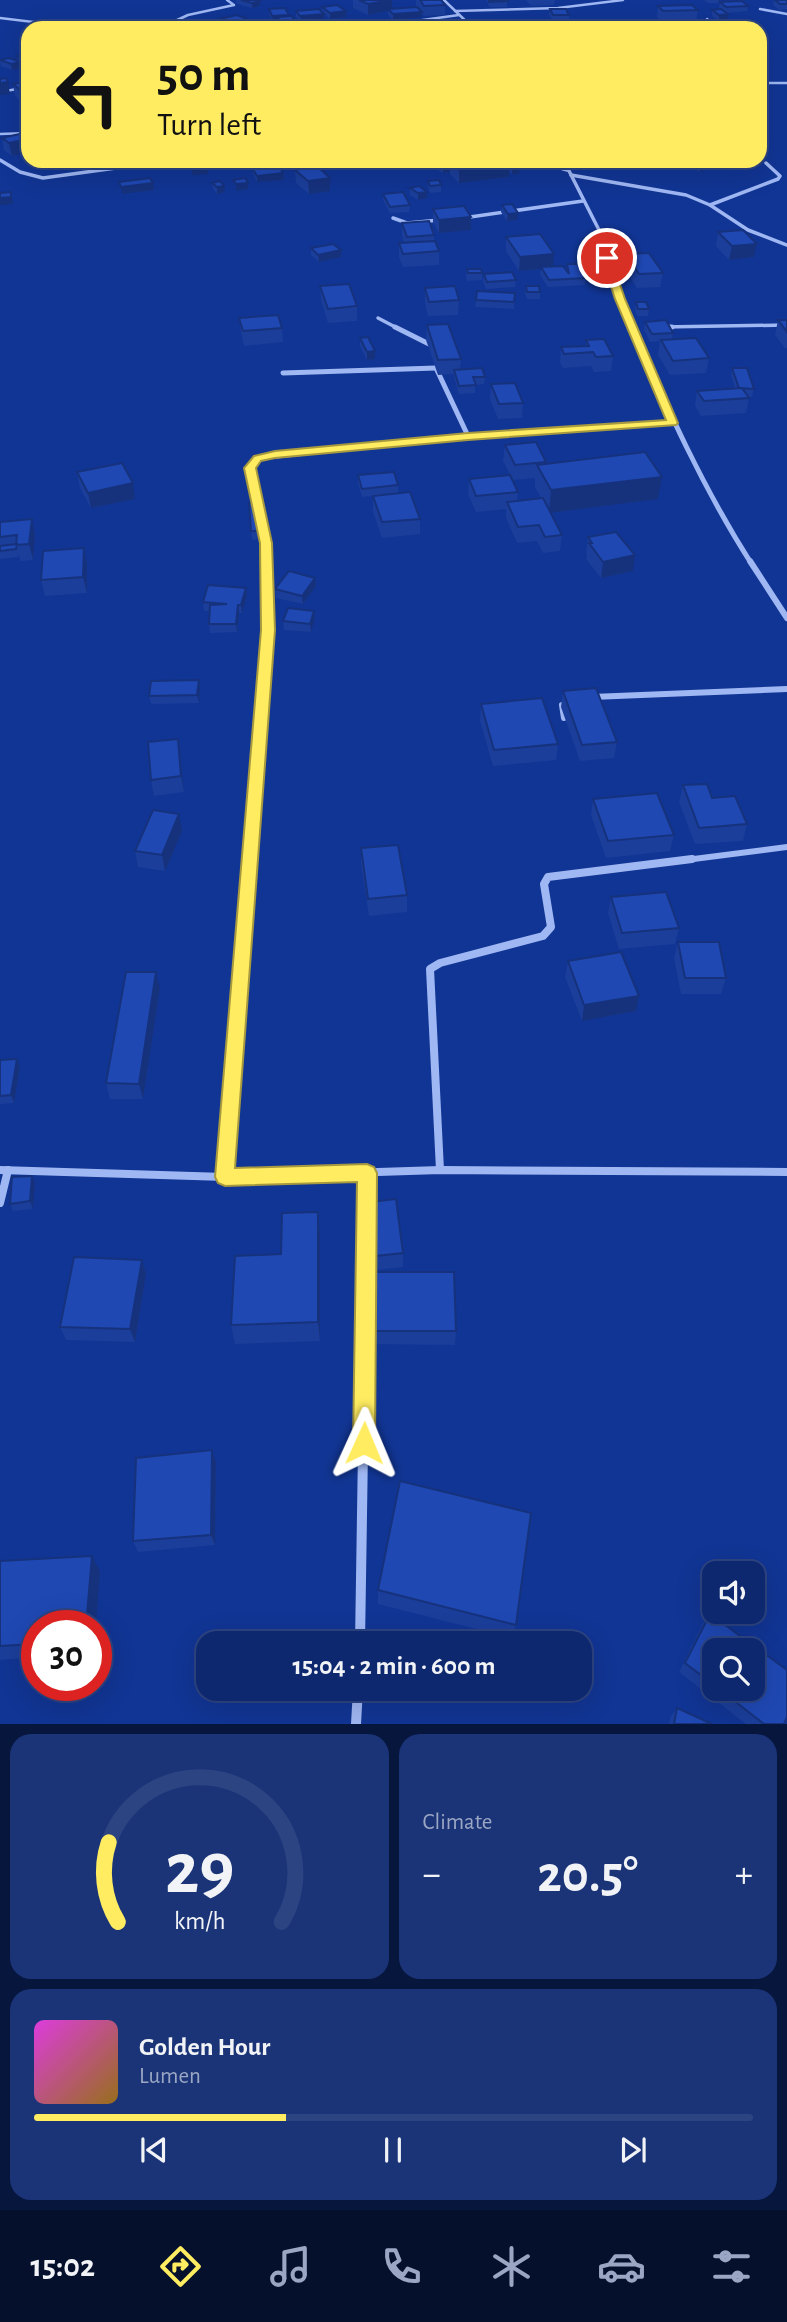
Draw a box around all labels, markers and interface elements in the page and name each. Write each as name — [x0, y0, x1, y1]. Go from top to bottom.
icon: left — [42, 49, 133, 140]
text: 50 m — [157, 51, 251, 100]
text: Turn left — [157, 109, 261, 141]
pin — [577, 228, 637, 288]
icon: arrive — [588, 239, 626, 277]
position arrow — [327, 1406, 401, 1480]
map controls — [702, 1561, 765, 1701]
button: sound — [702, 1561, 765, 1624]
speed limit sign: 30 — [21, 1610, 112, 1701]
button: search — [702, 1638, 765, 1701]
text: 15:04 · 2 min · 600 m — [292, 1653, 496, 1679]
text: Climate — [423, 1811, 492, 1834]
text: 29 — [165, 1835, 234, 1908]
text: 20.5° — [537, 1849, 638, 1901]
text: − — [423, 1856, 441, 1894]
text: + — [735, 1856, 753, 1894]
text: km/h — [173, 1909, 225, 1934]
text: Golden Hour — [139, 2034, 270, 2060]
text: Lumen — [139, 2065, 201, 2088]
icon: previous — [135, 2131, 173, 2169]
icon: pause — [374, 2131, 412, 2169]
icon: next — [614, 2131, 652, 2169]
icon: directions — [156, 2242, 205, 2291]
icon: music — [266, 2242, 315, 2291]
icon: phone — [377, 2242, 426, 2291]
icon: climate — [487, 2242, 536, 2291]
icon: car — [597, 2242, 646, 2291]
icon: filters — [707, 2242, 756, 2291]
text: 15:02 — [31, 2250, 95, 2282]

